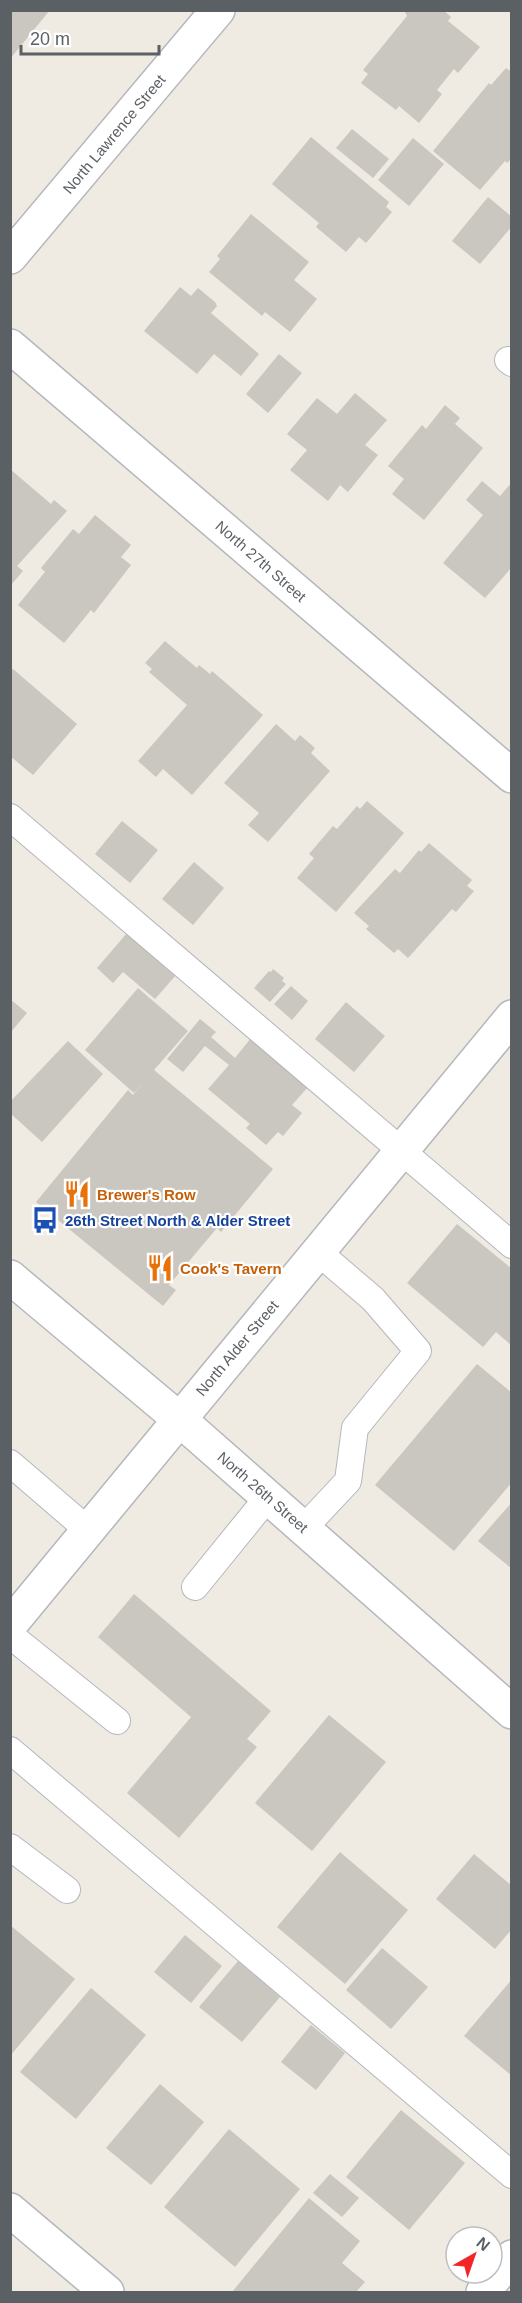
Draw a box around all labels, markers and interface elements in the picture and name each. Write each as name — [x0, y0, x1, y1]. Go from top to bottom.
scale bar — [21, 18, 159, 56]
text: 20 m — [30, 29, 70, 49]
street label: North Lawrence Street — [59, 70, 169, 197]
street label: North 27th Street — [212, 517, 310, 605]
restaurant icon: Brewer's Row — [62, 1179, 92, 1209]
place label: Brewer's Row — [97, 1186, 196, 1203]
bus stop icon: 26th Street North & Alder Street — [30, 1205, 60, 1235]
place label: 26th Street North & Alder Street — [65, 1212, 290, 1229]
restaurant icon: Cook's Tavern — [145, 1253, 175, 1283]
place label: Cook's Tavern — [180, 1260, 282, 1277]
street label: North Alder Street — [192, 1296, 282, 1399]
street label: North 26th Street — [214, 1448, 312, 1536]
north arrow — [444, 2225, 504, 2285]
text: N — [473, 2234, 493, 2254]

